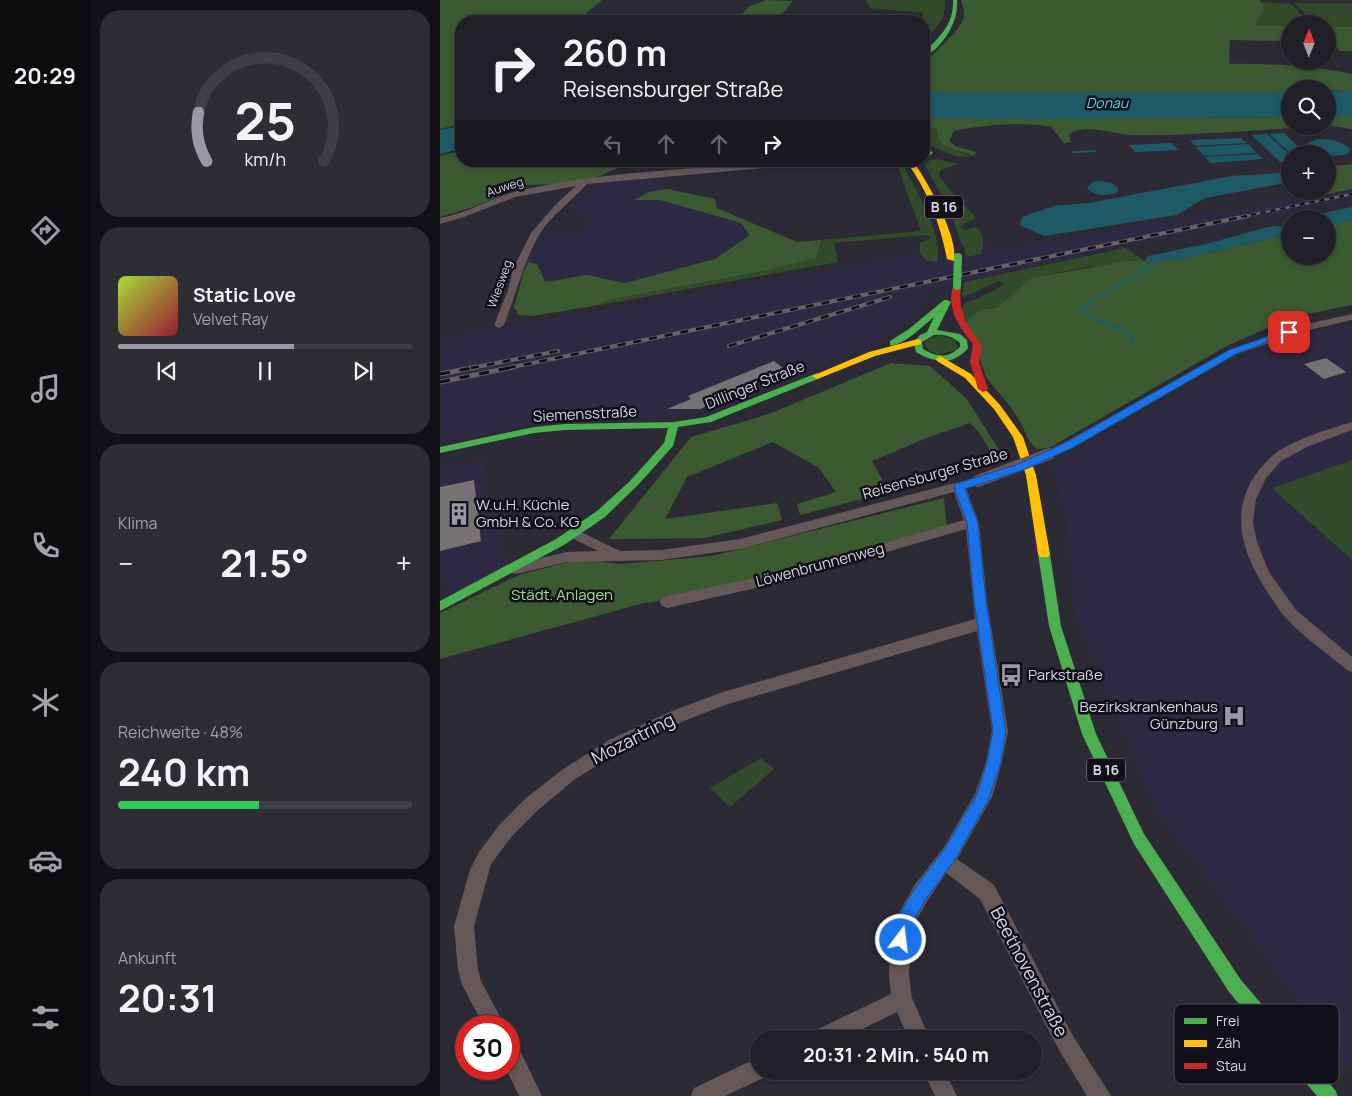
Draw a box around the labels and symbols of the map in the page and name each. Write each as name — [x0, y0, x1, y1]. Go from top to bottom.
north arrow — [1281, 15, 1336, 70]
water label: Donau — [1086, 93, 1130, 112]
street label: Auweg — [484, 173, 525, 200]
road number: B 16 — [925, 196, 963, 218]
street label: Wiesweg — [483, 257, 516, 310]
pin — [1268, 311, 1310, 353]
street label: Dillinger Straße — [702, 355, 808, 414]
street label: Siemensstraße — [532, 400, 638, 427]
street label: Reisensburger Straße — [860, 443, 1010, 504]
place label: W.u.H. Küchle GmbH & Co. KG — [476, 494, 580, 532]
building icon: W.u.H. Küchle GmbH & Co. KG — [446, 501, 472, 527]
street label: Löwenbrunnenweg — [753, 537, 886, 592]
park label: Städt. Anlagen — [511, 584, 613, 605]
bus stop icon: Parkstraße — [998, 662, 1024, 688]
place label: Parkstraße — [1028, 664, 1103, 685]
place label: Bezirkskrankenhaus Günzburg — [1079, 696, 1218, 734]
hospital icon: Bezirkskrankenhaus Günzburg — [1221, 703, 1247, 729]
street label: Mozartring — [587, 707, 678, 769]
road number: B 16 — [1087, 758, 1125, 782]
street label: Beethovenstraße — [985, 902, 1074, 1041]
position arrow — [874, 913, 926, 965]
legend — [1174, 1004, 1339, 1084]
text: Frei — [1216, 1011, 1239, 1030]
speed limit sign: 30 — [455, 1015, 520, 1080]
text: Zäh — [1216, 1033, 1241, 1052]
text: Stau — [1216, 1056, 1246, 1075]

